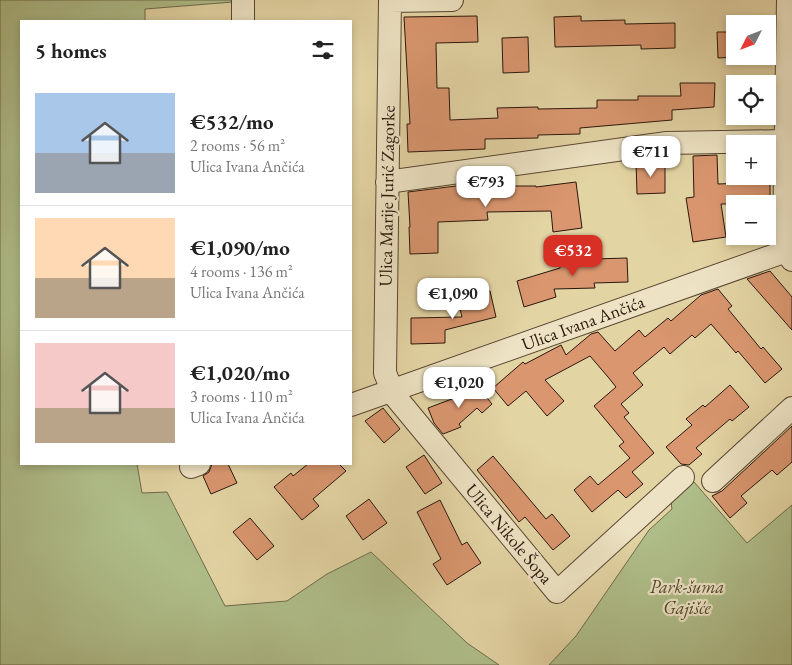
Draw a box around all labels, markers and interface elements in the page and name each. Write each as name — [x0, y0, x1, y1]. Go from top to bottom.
north arrow — [726, 15, 776, 65]
map controls — [726, 15, 776, 245]
icon: filters — [309, 36, 337, 64]
text: 5 homes — [35, 37, 107, 64]
button: locate — [726, 75, 776, 125]
street label: Ulica Marije Jurić Zagorke — [373, 105, 400, 287]
text: €532/mo — [190, 108, 274, 135]
icon: home — [75, 113, 135, 173]
text: 2 rooms · 56 m² — [190, 135, 285, 156]
button: + — [726, 135, 776, 185]
pin: €711 — [621, 136, 681, 178]
text: €711 — [632, 141, 670, 162]
text: Ulica Ivana Ančića — [190, 156, 305, 177]
pin: €793 — [456, 166, 516, 208]
text: €793 — [467, 171, 505, 192]
button: − — [726, 195, 776, 245]
text: €1,090/mo — [190, 234, 290, 261]
pin: €532 — [543, 234, 603, 277]
icon: home — [75, 238, 135, 298]
text: €532 — [554, 240, 592, 261]
text: 4 rooms · 136 m² — [190, 261, 293, 282]
pin: €1,090 — [412, 278, 494, 320]
text: Ulica Ivana Ančića — [190, 282, 305, 303]
text: €1,090 — [428, 283, 478, 304]
street label: Ulica Ivana Ančića — [518, 289, 648, 355]
text: €1,020/mo — [190, 359, 290, 386]
icon: home — [75, 363, 135, 423]
pin: €1,020 — [418, 366, 500, 409]
text: €1,020 — [434, 372, 484, 393]
text: 3 rooms · 110 m² — [190, 386, 293, 407]
text: Ulica Ivana Ančića — [190, 407, 305, 428]
street label: Ulica Nikole Šopa — [461, 479, 559, 589]
park label: Park-šuma Gajišće — [650, 575, 724, 620]

